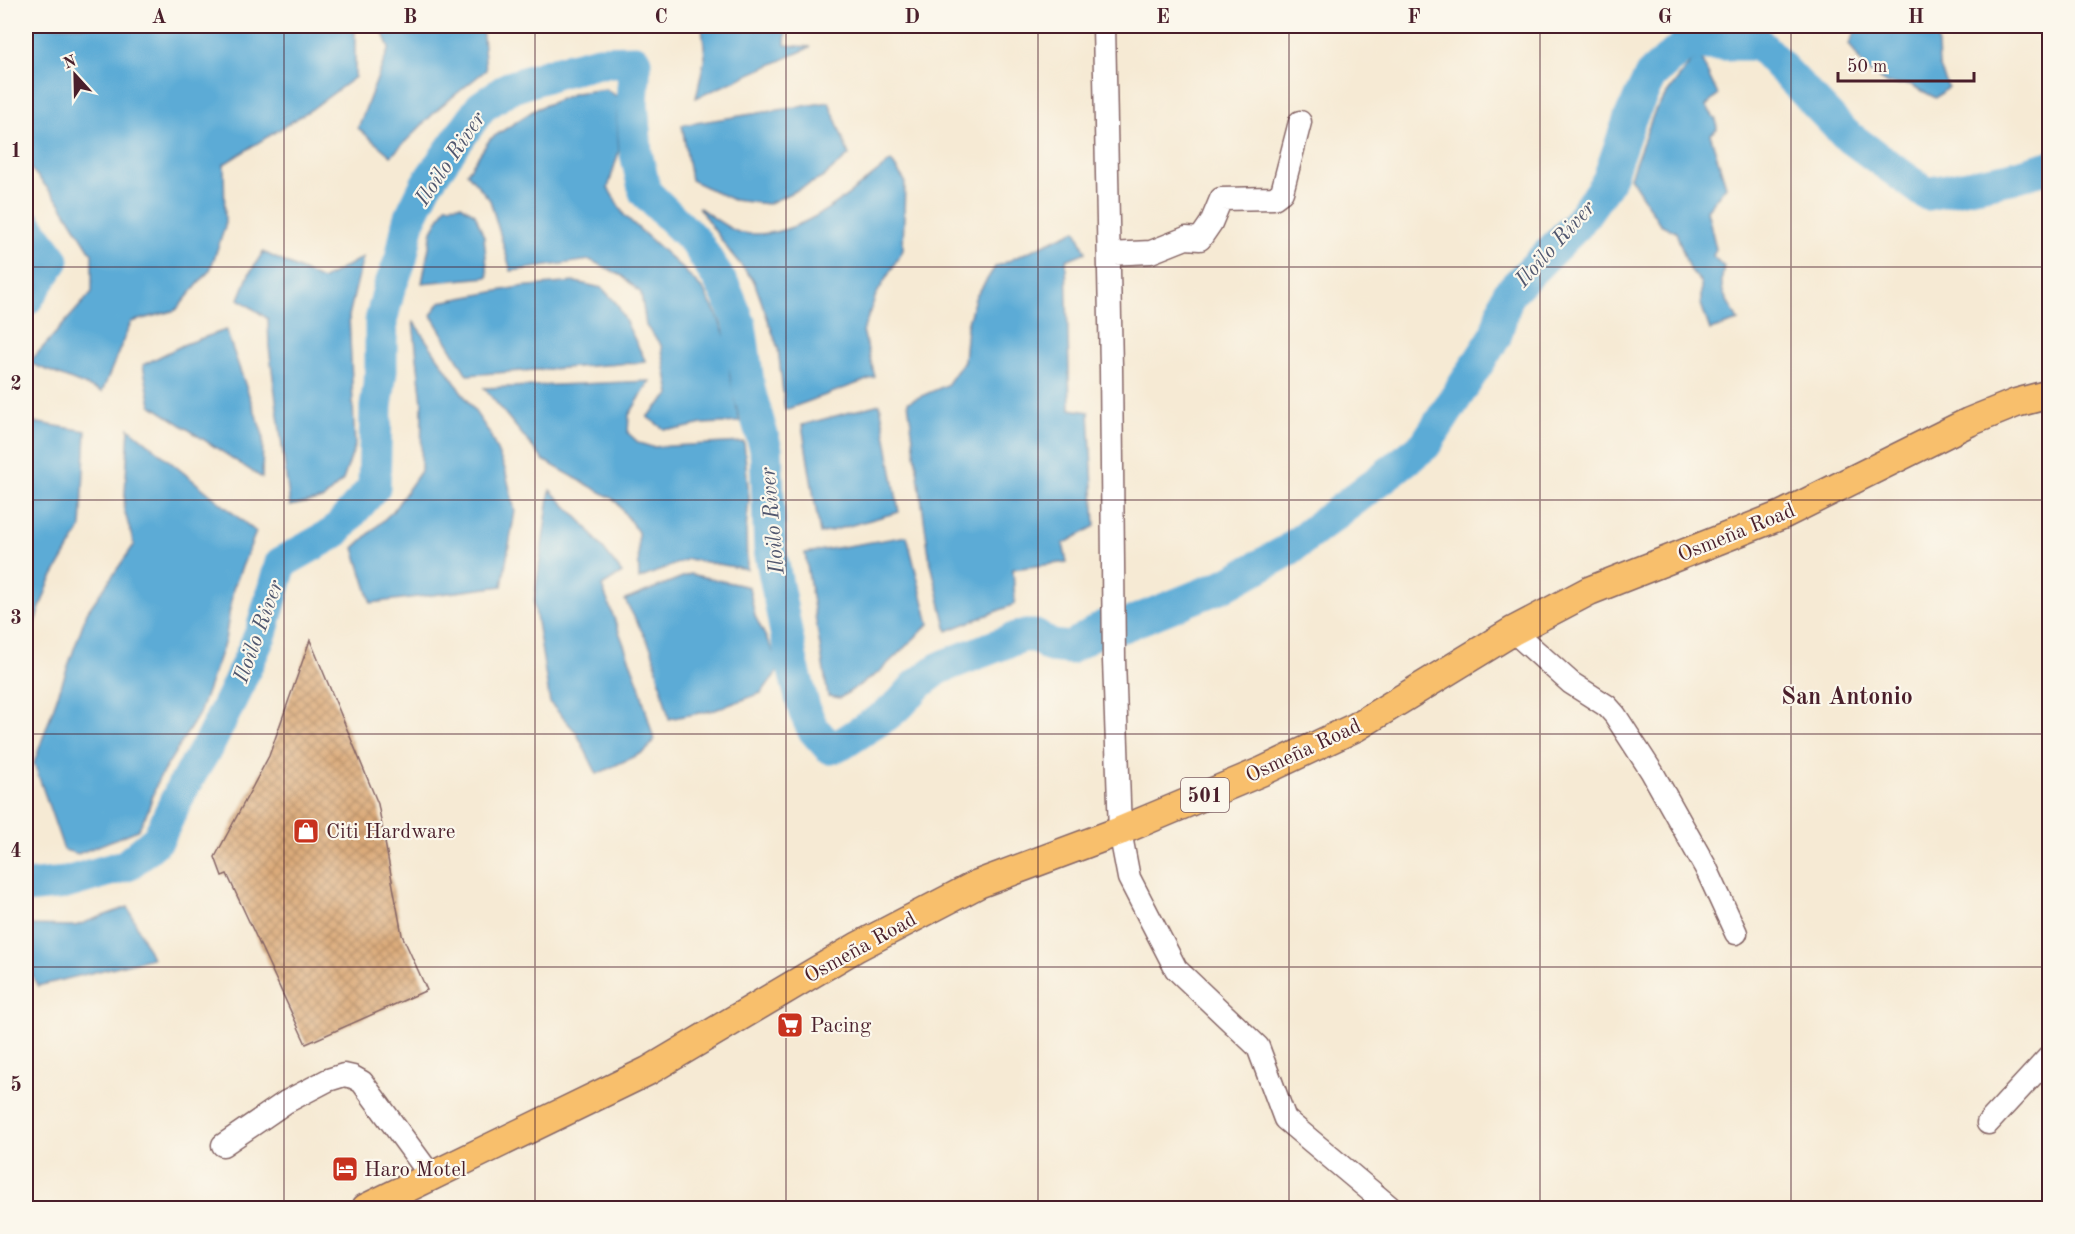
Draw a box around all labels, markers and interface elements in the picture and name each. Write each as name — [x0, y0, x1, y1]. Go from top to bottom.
text: A — [151, 8, 167, 28]
text: B — [403, 8, 417, 28]
text: C — [654, 8, 668, 28]
text: D — [904, 8, 920, 28]
text: E — [1156, 8, 1170, 28]
text: F — [1407, 8, 1421, 28]
text: G — [1658, 8, 1672, 28]
text: H — [1908, 8, 1924, 28]
north arrow — [45, 45, 105, 105]
scale bar — [1838, 45, 1974, 83]
text: N — [61, 53, 80, 73]
text: 50 m — [1847, 58, 1887, 76]
water label: Iloilo River — [411, 108, 490, 211]
text: 1 — [10, 142, 22, 162]
water label: Iloilo River — [1511, 197, 1600, 292]
text: 2 — [10, 375, 22, 395]
water label: Iloilo River — [757, 466, 789, 576]
street label: Osmeña Road — [1675, 500, 1798, 566]
water label: Iloilo River — [230, 577, 288, 687]
text: 3 — [10, 609, 22, 629]
district label: San Antonio — [1781, 686, 1913, 710]
street label: Osmeña Road — [1243, 716, 1365, 787]
road number: 501 — [1181, 778, 1229, 812]
shop icon: Citi Hardware — [291, 816, 321, 846]
place label: Citi Hardware — [326, 822, 455, 843]
text: 4 — [10, 842, 22, 862]
street label: Osmeña Road — [801, 909, 920, 988]
supermarket icon: Pacing — [775, 1010, 805, 1040]
place label: Pacing — [810, 1016, 872, 1037]
text: 5 — [10, 1075, 22, 1096]
hotel icon: Haro Motel — [330, 1154, 360, 1184]
place label: Haro Motel — [364, 1160, 467, 1181]

